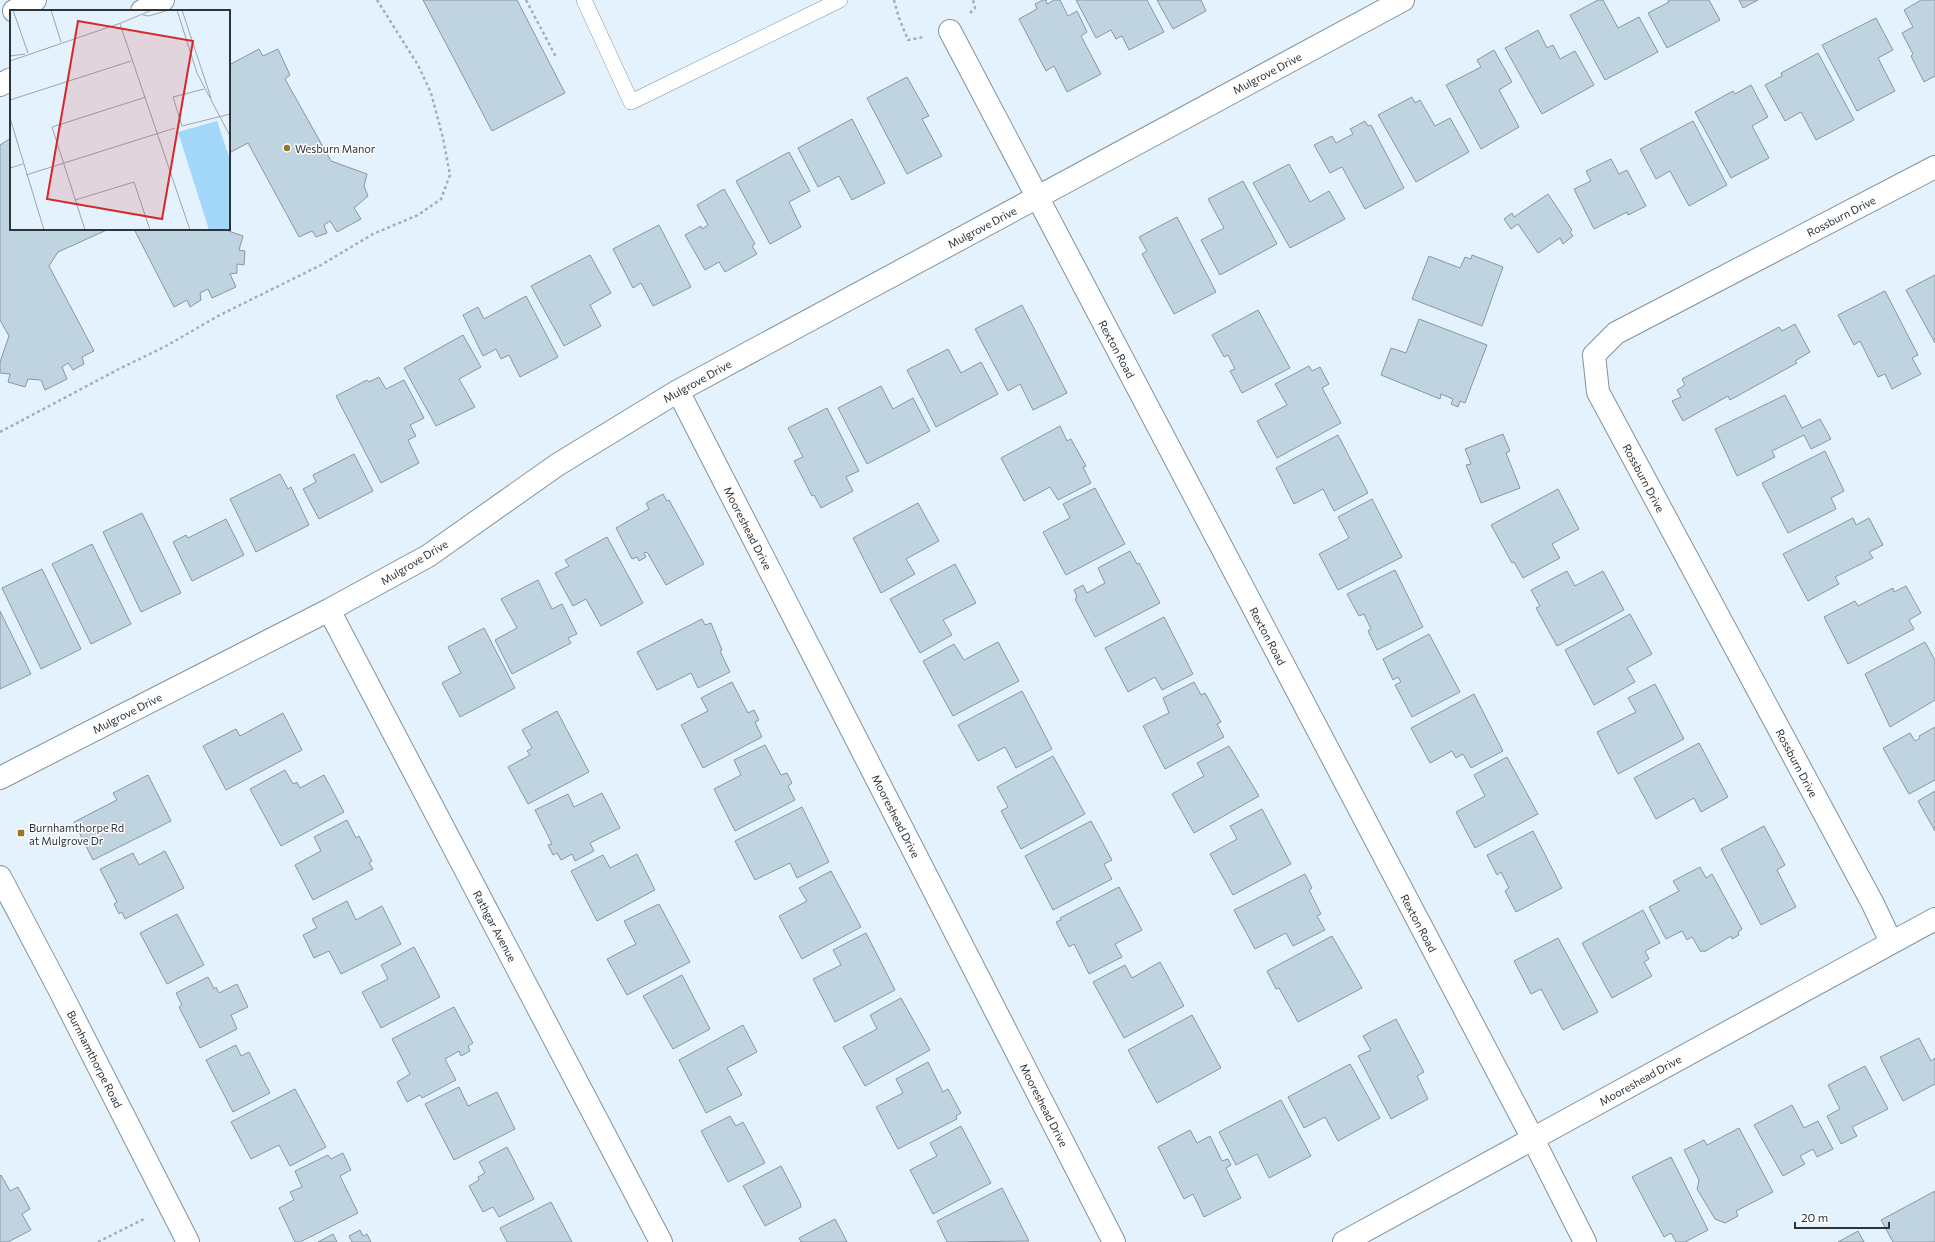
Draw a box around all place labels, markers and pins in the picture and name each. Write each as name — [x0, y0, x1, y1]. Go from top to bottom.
place label: Wesburn Manor — [295, 142, 376, 155]
marker: Wesburn Manor — [282, 143, 292, 153]
place label: Burnhamthorpe Rd at Mulgrove Dr — [29, 821, 124, 847]
marker: Burnhamthorpe Rd at Mulgrove Dr — [16, 828, 26, 838]

